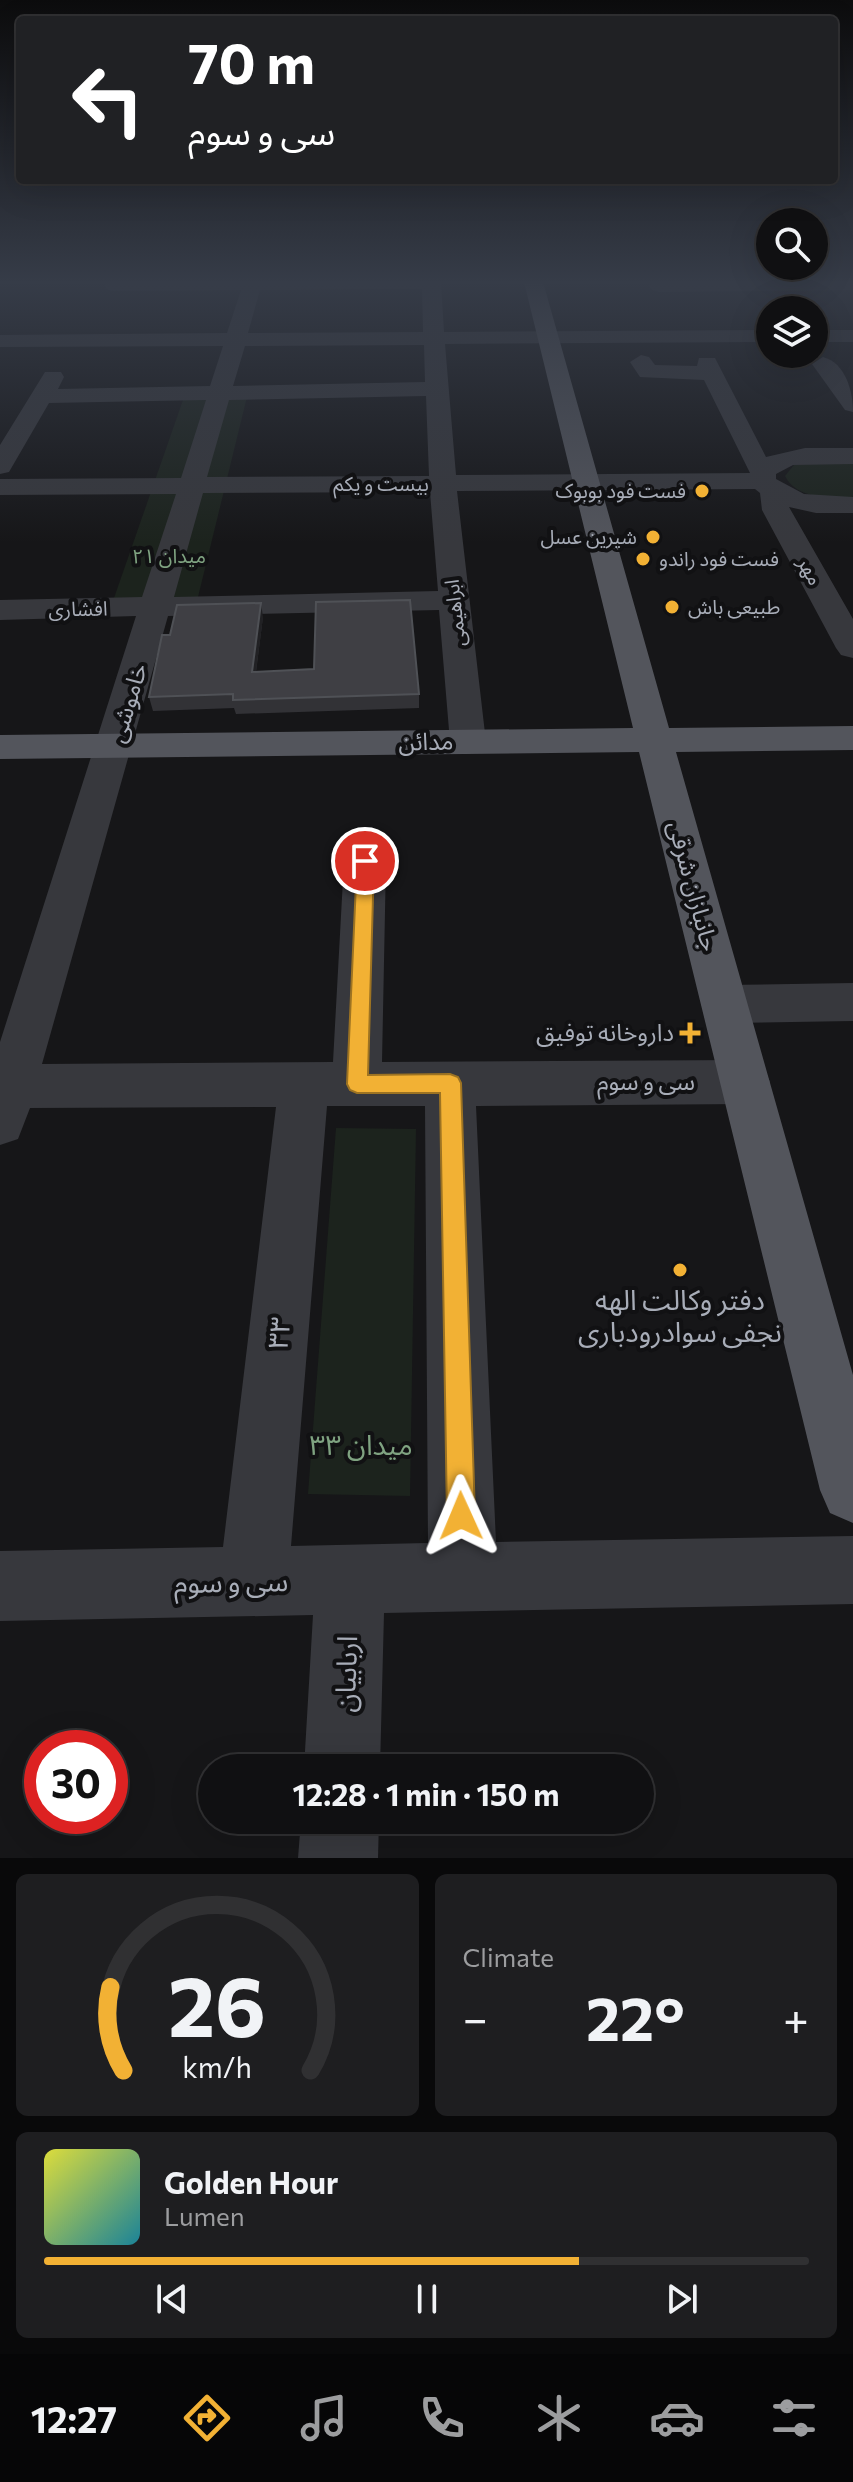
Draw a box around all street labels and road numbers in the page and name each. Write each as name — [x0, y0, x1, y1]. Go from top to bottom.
street label: بیست و یکم — [333, 471, 429, 499]
street label: مهر — [792, 551, 828, 589]
street label: ابراهیمی — [439, 578, 470, 648]
street label: افشاری — [48, 595, 108, 622]
street label: خاموشی — [101, 659, 153, 746]
street label: مدائن — [398, 726, 454, 755]
street label: جانبازان شرقی — [662, 817, 726, 954]
street label: سی و سوم — [597, 1066, 695, 1100]
street label: ۳۳ — [259, 1315, 297, 1351]
street label: سی و سوم — [173, 1563, 289, 1604]
street label: اربابیان — [327, 1635, 364, 1713]

